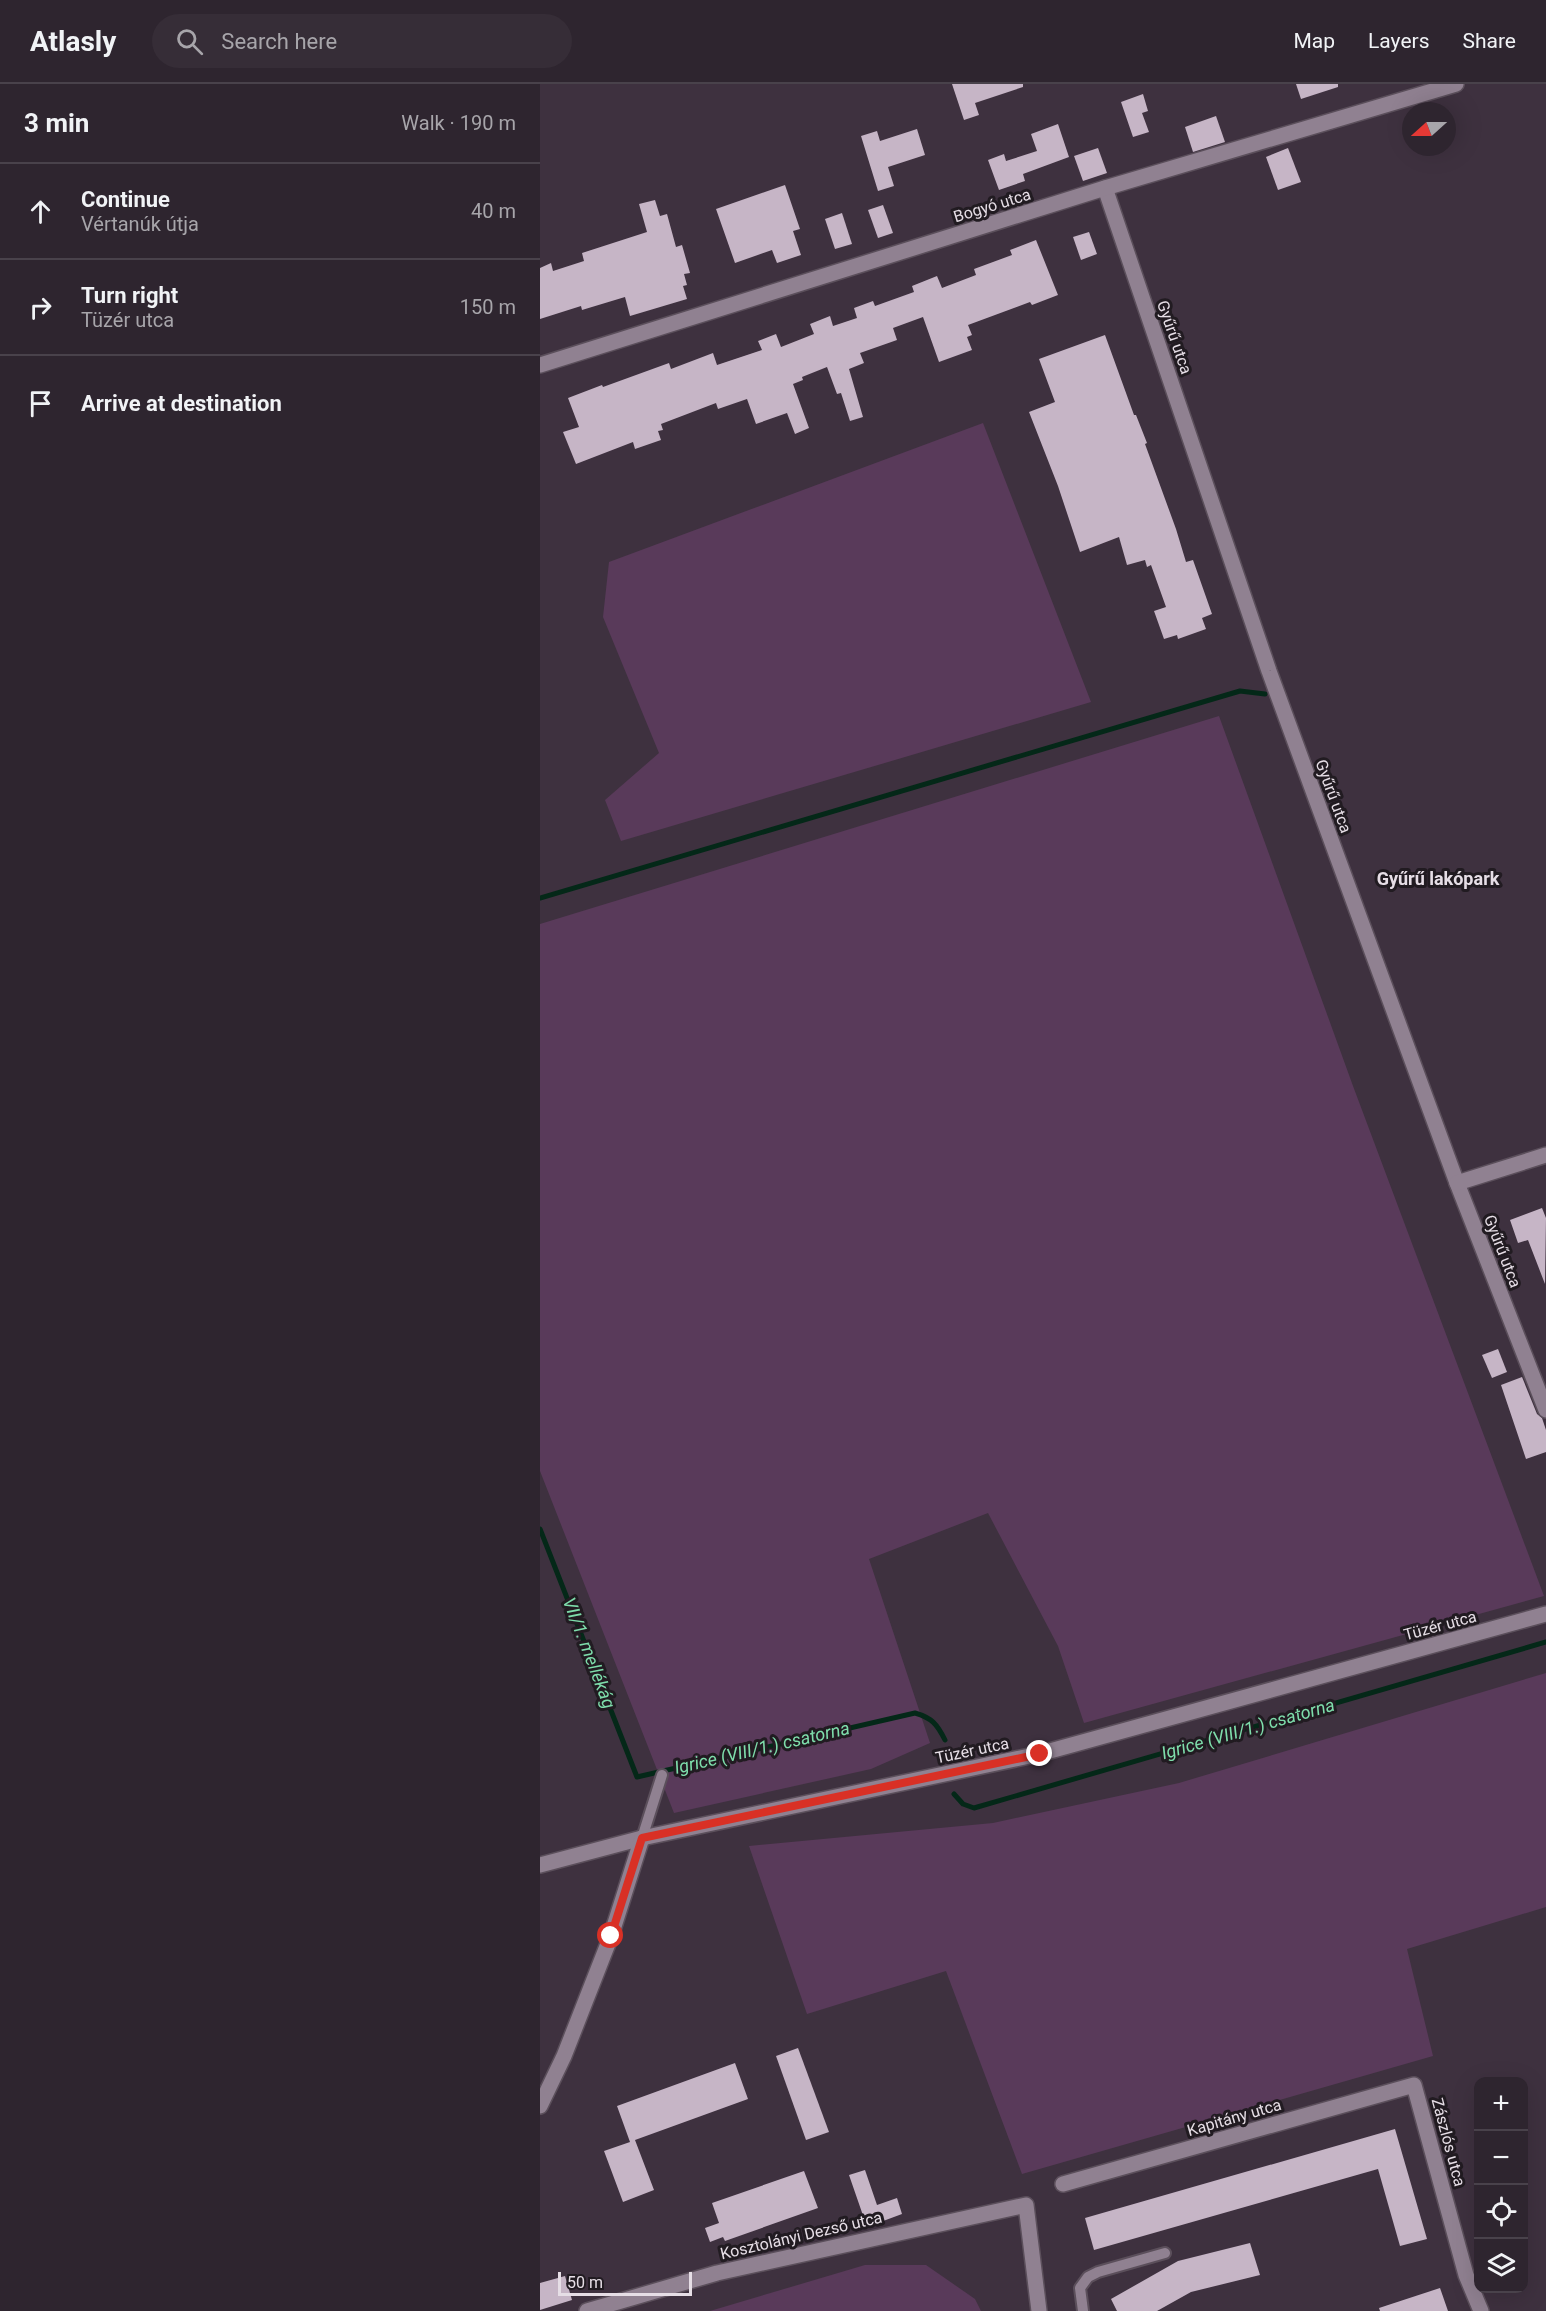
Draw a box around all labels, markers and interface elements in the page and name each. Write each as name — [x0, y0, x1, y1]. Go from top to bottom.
search box — [152, 14, 572, 68]
text: Atlasly — [30, 25, 116, 58]
icon: search — [173, 25, 206, 58]
text: Search here — [221, 29, 337, 54]
text: Map — [1293, 29, 1335, 53]
text: Layers — [1368, 29, 1429, 53]
text: Share — [1462, 29, 1516, 53]
north arrow — [1402, 102, 1456, 156]
text: 3 min — [24, 108, 89, 138]
text: Walk · 190 m — [401, 111, 516, 135]
street label: Bogyó utca — [951, 185, 1033, 226]
text: Continue — [81, 187, 170, 212]
icon: ahead — [24, 195, 57, 228]
text: 40 m — [471, 199, 516, 223]
text: Vértanúk útja — [81, 212, 199, 236]
text: Turn right — [81, 283, 178, 308]
icon: right — [24, 291, 57, 324]
text: 150 m — [460, 295, 516, 319]
street label: Gyűrű utca — [1153, 298, 1196, 376]
text: Tüzér utca — [81, 308, 174, 332]
icon: arrive — [24, 387, 57, 420]
text: Arrive at destination — [81, 391, 282, 416]
street label: Gyűrű utca — [1311, 757, 1356, 835]
district label: Gyűrű lakópark — [1377, 868, 1500, 889]
street label: Gyűrű utca — [1480, 1212, 1525, 1290]
water label: VII/1. mellékág — [559, 1594, 620, 1711]
street label: Tüzér utca — [1402, 1607, 1479, 1644]
water label: Igrice (VIII/1.) csatorna — [1159, 1694, 1337, 1764]
water label: Igrice (VIII/1.) csatorna — [672, 1717, 852, 1779]
street label: Tüzér utca — [934, 1733, 1010, 1768]
route end — [1026, 1740, 1052, 1766]
route start — [597, 1922, 623, 1948]
map controls — [1474, 2077, 1528, 2293]
button: + — [1474, 2077, 1528, 2131]
street label: Kapitány utca — [1185, 2095, 1283, 2140]
street label: Zászlós utca — [1428, 2096, 1469, 2188]
button: − — [1474, 2131, 1528, 2185]
button: locate — [1474, 2185, 1528, 2239]
street label: Kosztolányi Dezső utca — [718, 2208, 884, 2263]
button: layers — [1474, 2239, 1528, 2293]
scale bar — [558, 2269, 692, 2296]
text: 50 m — [567, 2273, 603, 2292]

